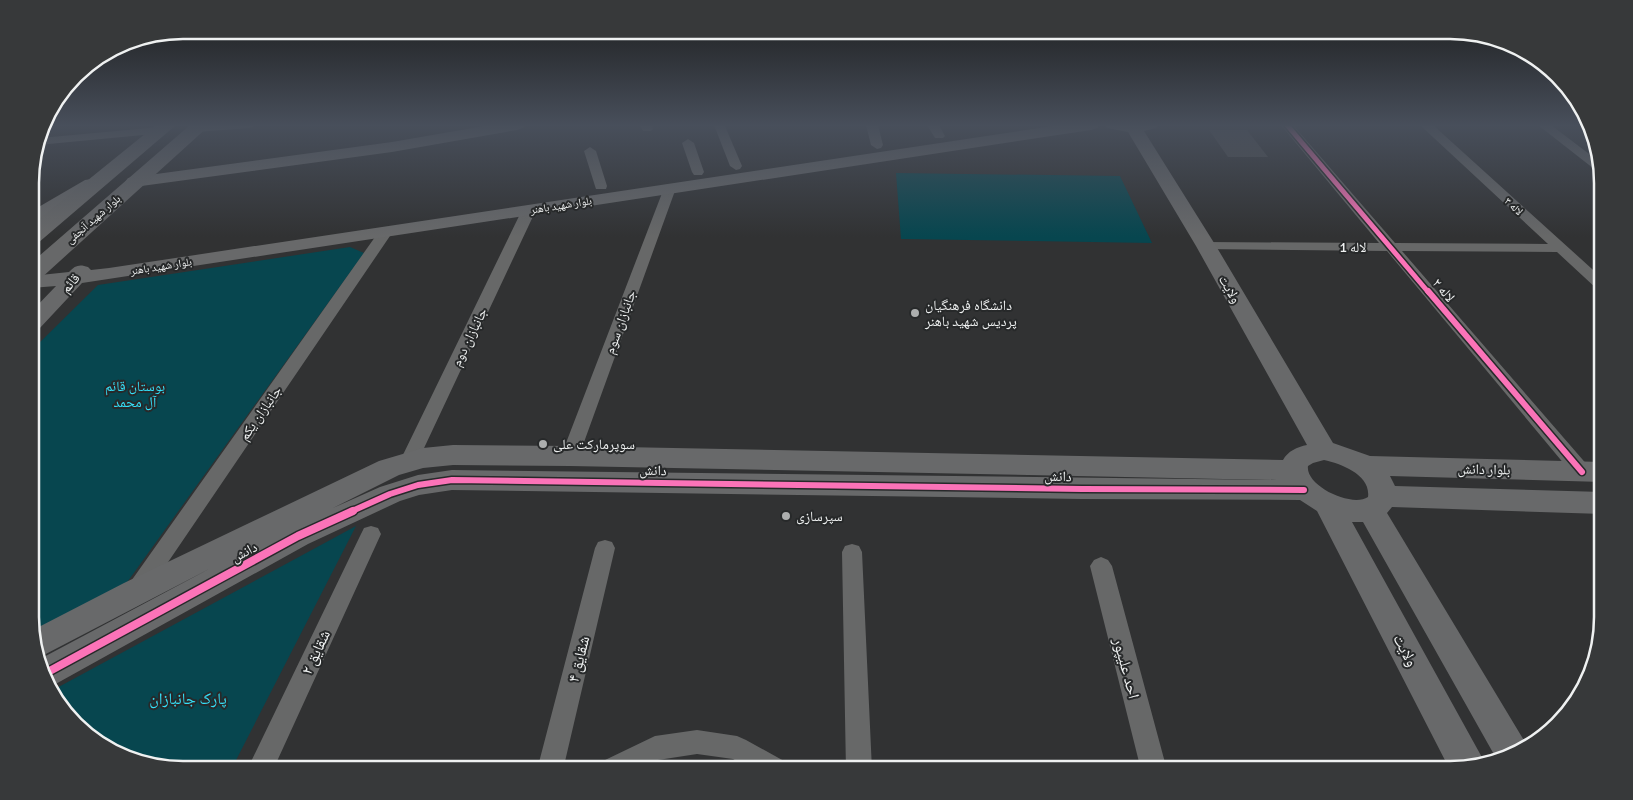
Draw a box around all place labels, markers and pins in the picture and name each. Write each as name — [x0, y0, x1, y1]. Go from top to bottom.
place label: دانشگاه فرهنگیان پردیس شهید باهنر — [924, 297, 1017, 330]
marker: دانشگاه فرهنگیان پردیس شهید باهنر — [909, 307, 921, 319]
place label: سوپرمارکت علی — [553, 436, 635, 453]
marker: سوپرمارکت علی — [537, 438, 549, 450]
place label: سپرسازی — [796, 508, 843, 525]
marker: سپرسازی — [780, 510, 792, 522]

